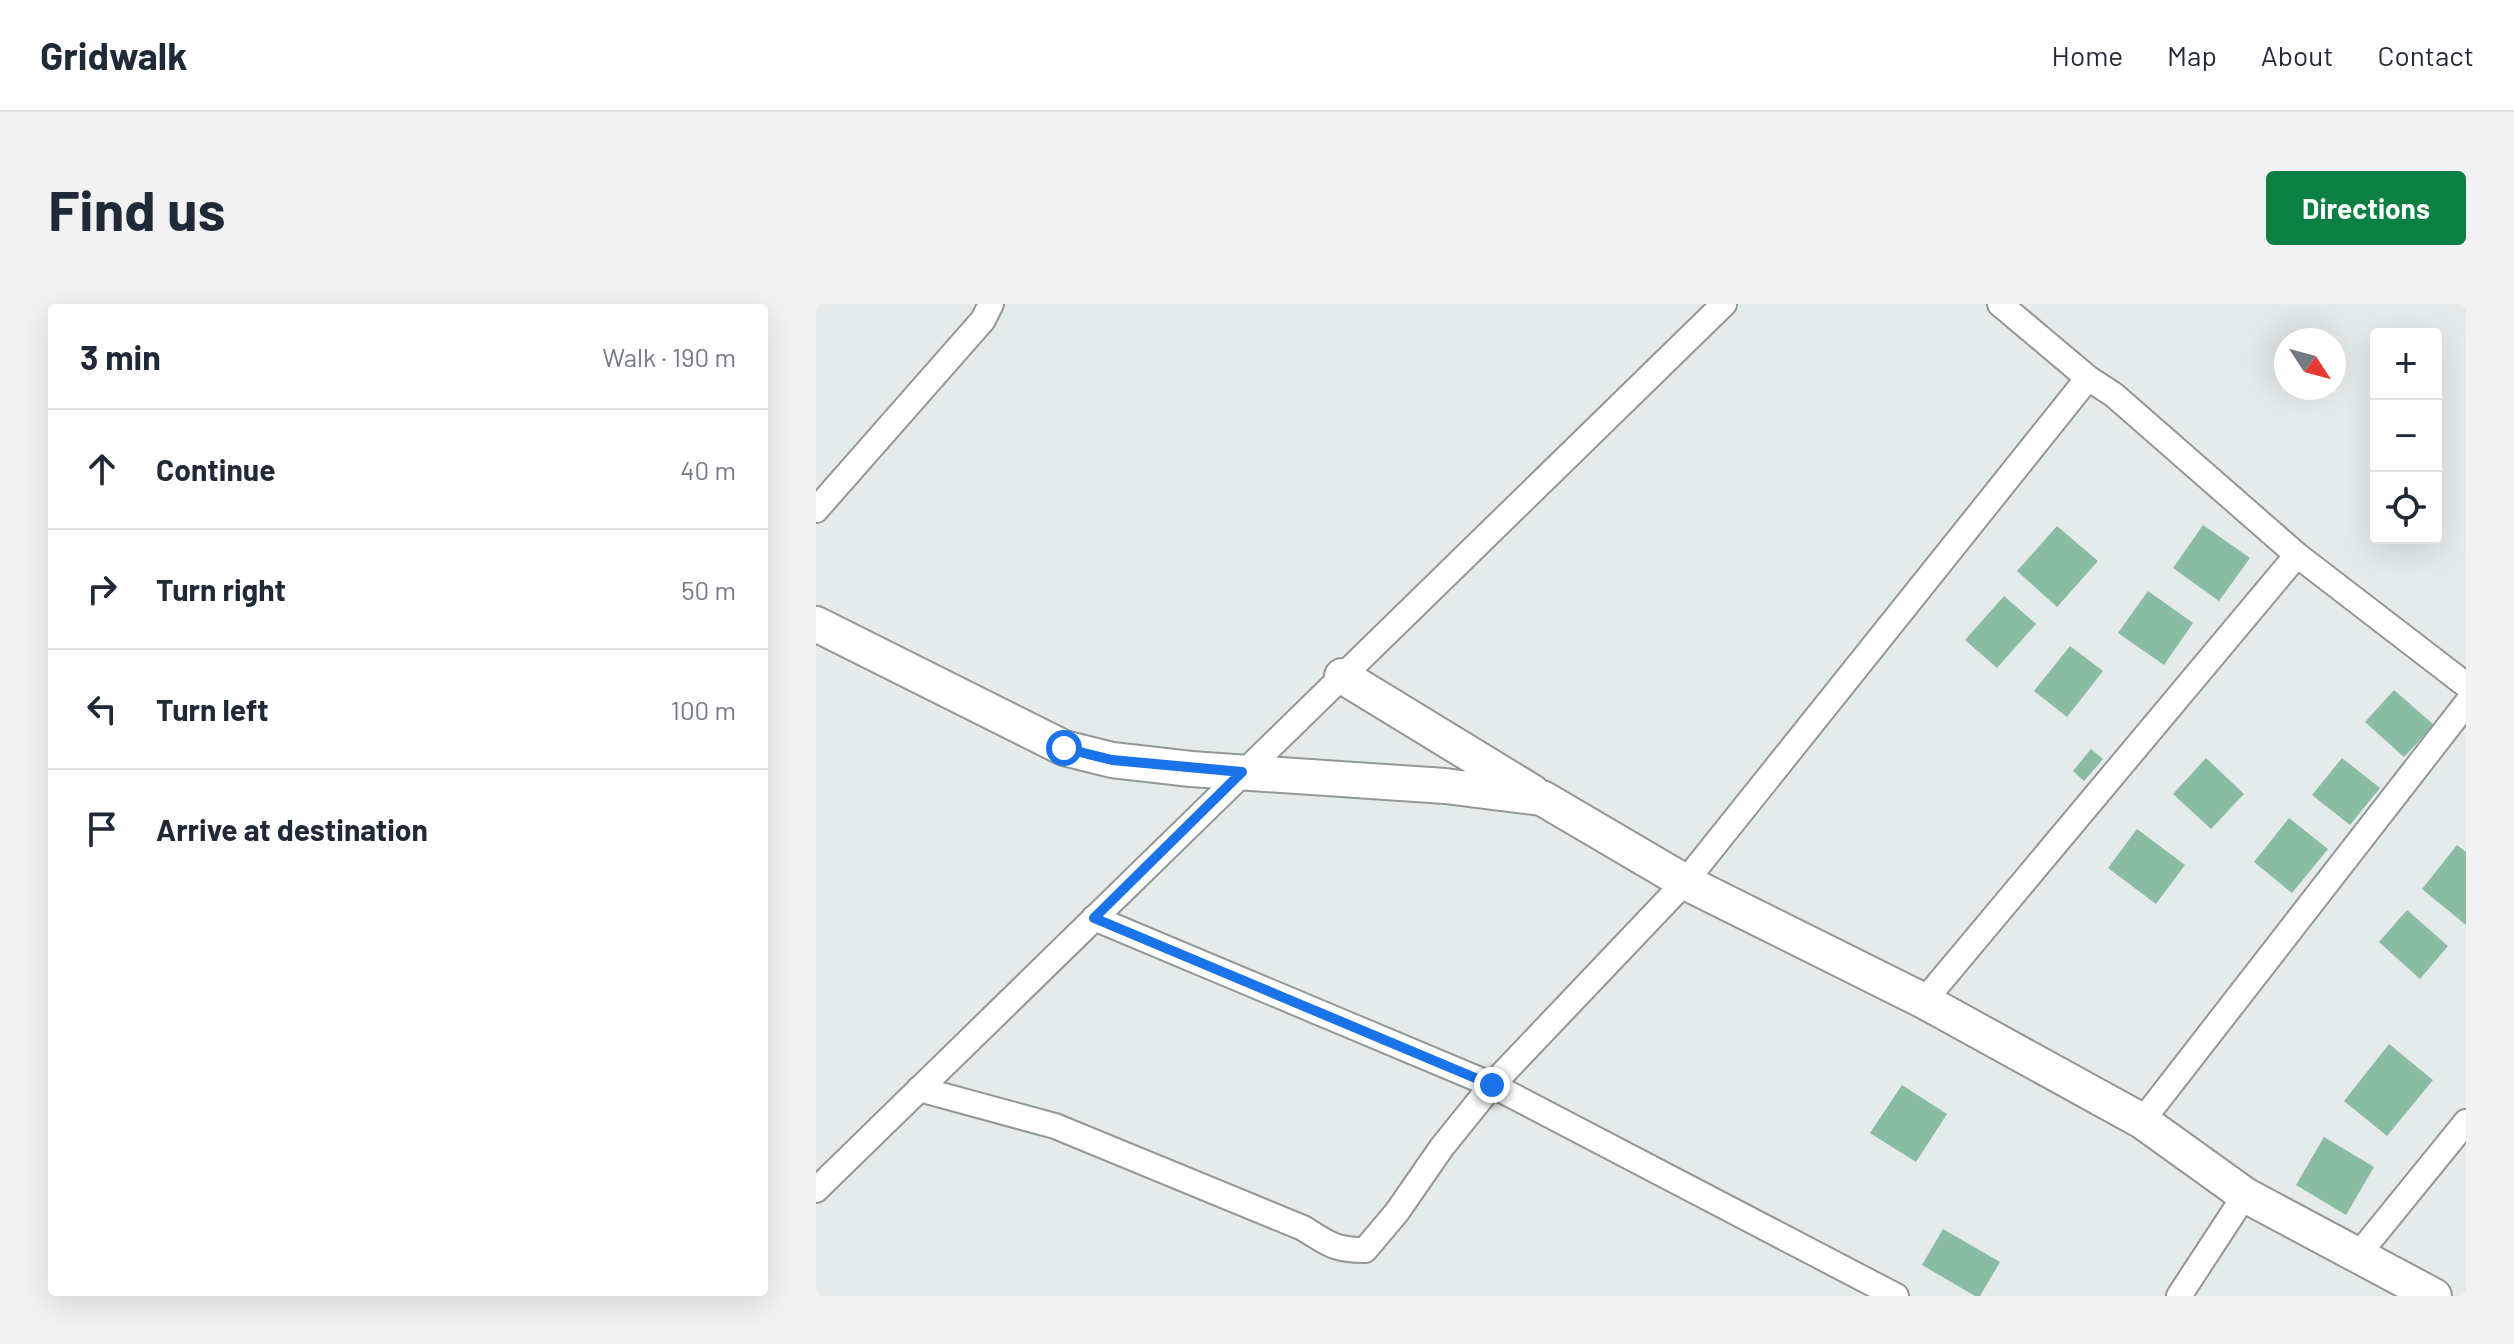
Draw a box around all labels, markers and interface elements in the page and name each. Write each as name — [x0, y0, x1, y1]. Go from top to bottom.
text: Gridwalk — [40, 32, 187, 78]
text: Home — [2052, 38, 2123, 72]
text: Map — [2167, 38, 2217, 72]
text: About — [2261, 38, 2333, 72]
text: Contact — [2377, 38, 2474, 72]
button: Directions — [2266, 171, 2466, 245]
text: Find us — [48, 175, 226, 242]
north arrow — [2274, 328, 2346, 400]
map controls — [2370, 328, 2442, 544]
button: + — [2370, 328, 2442, 400]
text: 3 min — [80, 336, 161, 377]
text: Walk · 190 m — [602, 341, 736, 372]
button: − — [2370, 400, 2442, 472]
icon: ahead — [80, 447, 124, 491]
text: Continue — [156, 451, 276, 487]
text: 40 m — [680, 454, 736, 485]
button: locate — [2370, 472, 2442, 544]
icon: right — [80, 567, 124, 611]
text: Turn right — [156, 571, 286, 607]
text: 50 m — [681, 574, 736, 605]
icon: left — [80, 687, 124, 731]
text: Turn left — [156, 691, 269, 727]
text: 100 m — [671, 694, 736, 725]
route start — [1046, 730, 1082, 766]
icon: arrive — [80, 807, 124, 851]
text: Arrive at destination — [156, 811, 428, 847]
route end — [1474, 1067, 1510, 1103]

